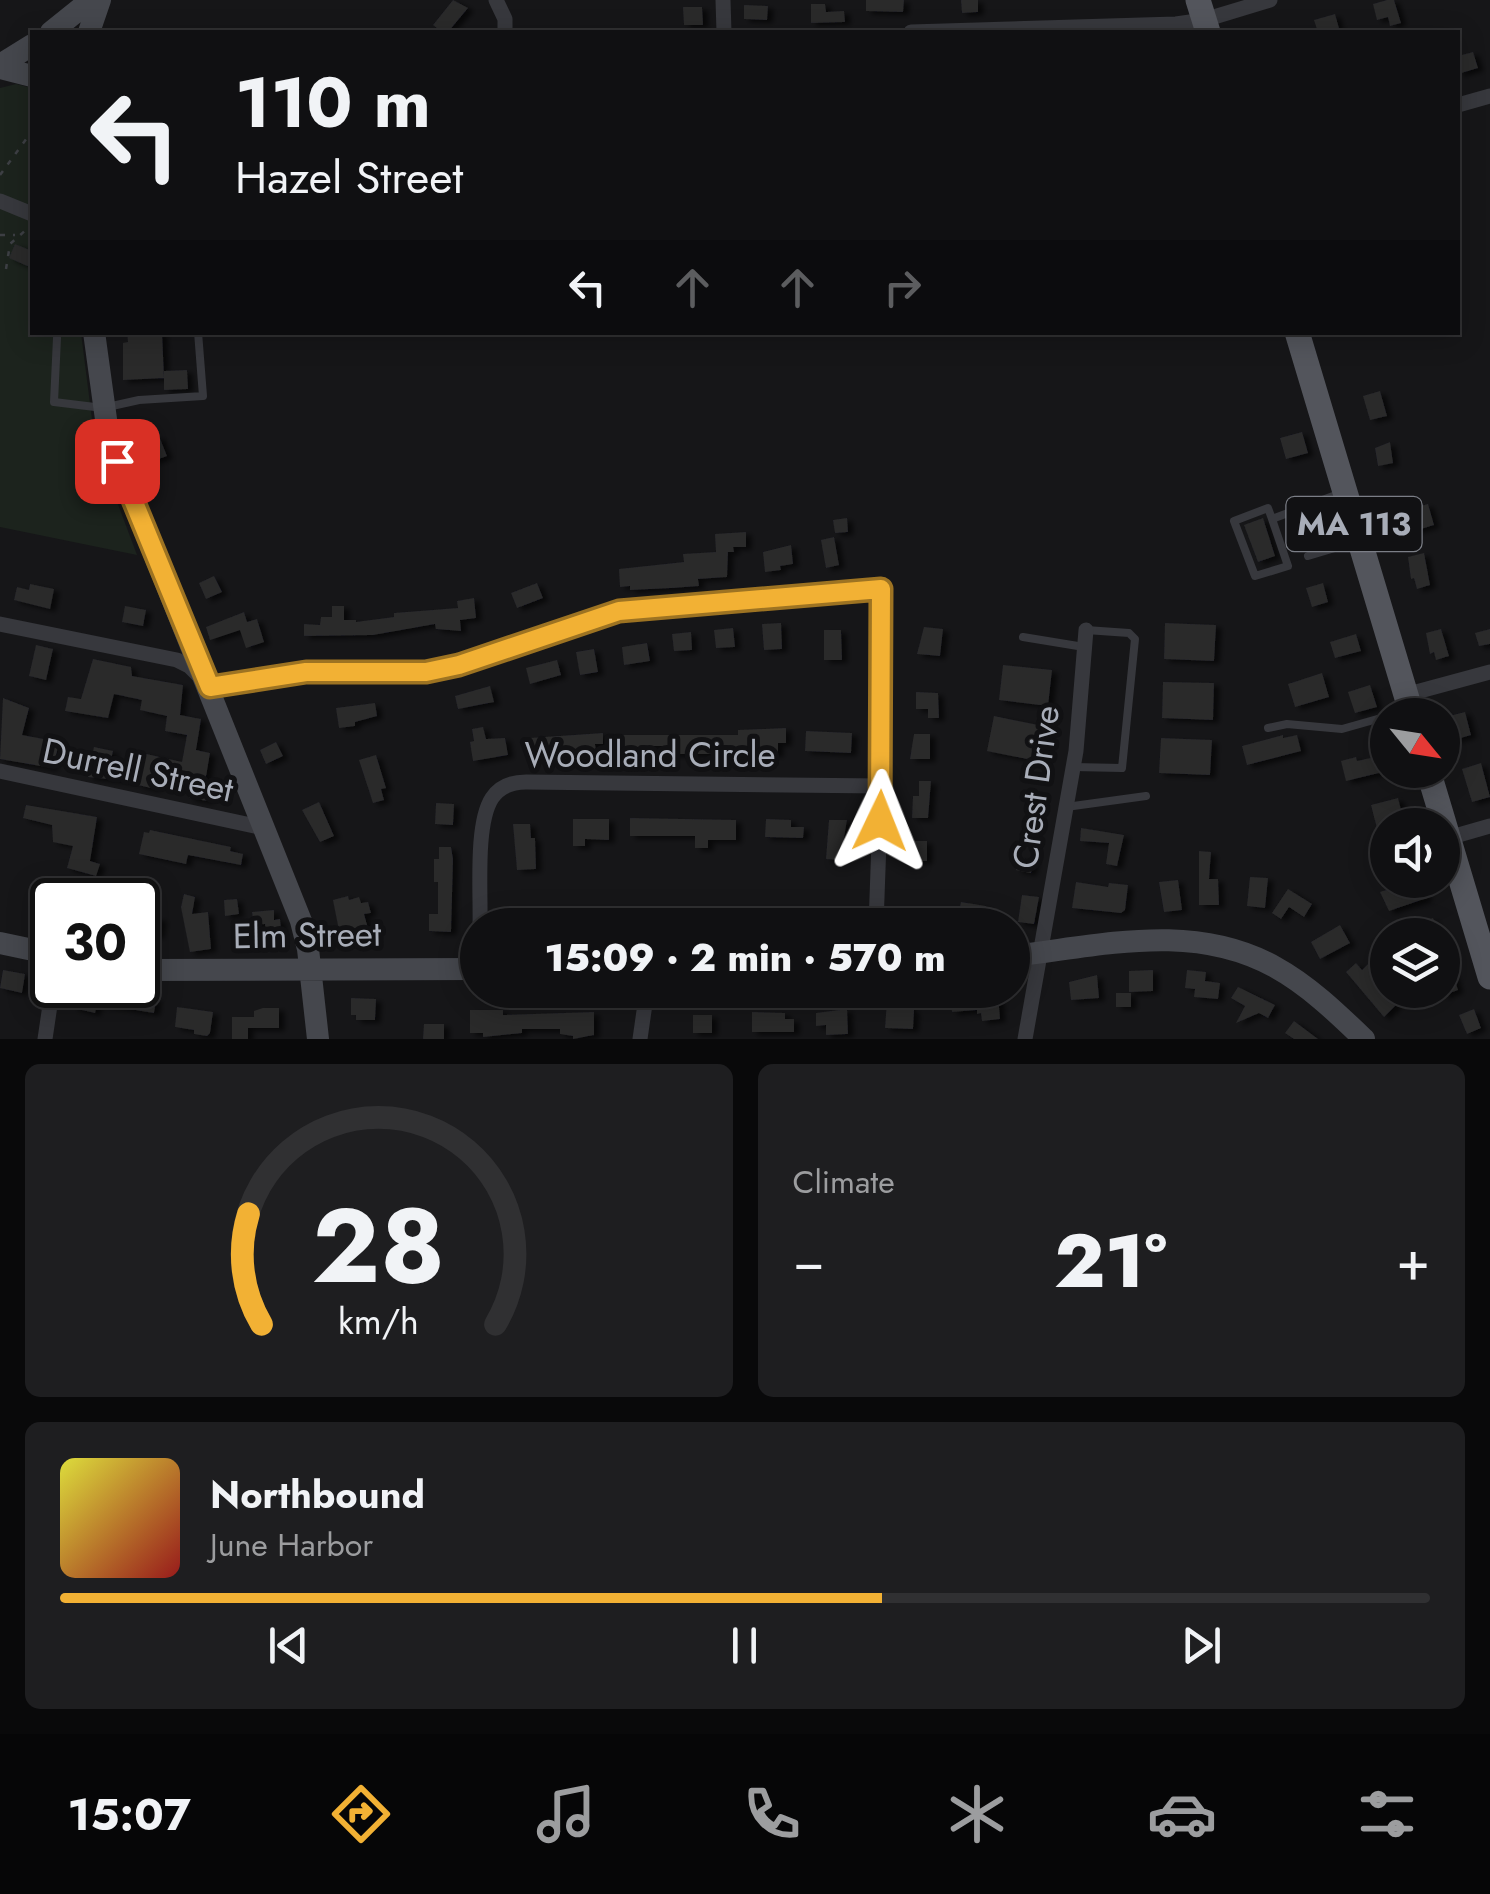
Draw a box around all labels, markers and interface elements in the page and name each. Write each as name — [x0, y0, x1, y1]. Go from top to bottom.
text: 110 m — [235, 52, 431, 153]
icon: left — [70, 70, 200, 200]
text: Hazel Street — [235, 145, 463, 210]
icon: left — [560, 260, 615, 315]
icon: ahead — [665, 260, 720, 315]
icon: ahead — [770, 260, 825, 315]
icon: right — [875, 260, 930, 315]
pin — [75, 419, 160, 504]
icon: arrive — [90, 434, 145, 489]
road number: MA 113 — [1286, 497, 1422, 551]
north arrow — [1370, 698, 1460, 788]
map controls — [1370, 698, 1460, 1008]
street label: Crest Drive — [1000, 702, 1072, 872]
street label: Durrell Street — [38, 725, 239, 815]
street label: Woodland Circle — [524, 730, 776, 780]
position arrow — [828, 769, 932, 873]
button: sound — [1370, 808, 1460, 898]
speed limit sign: 30 — [30, 878, 160, 1008]
street label: Elm Street — [232, 909, 382, 961]
button: layers — [1370, 918, 1460, 1008]
text: 15:09 · 2 min · 570 m — [544, 930, 946, 985]
text: Climate — [793, 1159, 895, 1205]
text: 28 — [312, 1171, 445, 1321]
text: 21° — [1054, 1207, 1167, 1315]
text: − — [793, 1221, 825, 1301]
text: + — [1396, 1221, 1430, 1301]
text: km/h — [338, 1296, 419, 1347]
text: Northbound — [210, 1467, 425, 1522]
text: June Harbor — [210, 1522, 373, 1568]
icon: previous — [261, 1618, 316, 1673]
icon: pause — [717, 1618, 772, 1673]
icon: next — [1174, 1618, 1229, 1673]
icon: directions — [326, 1779, 396, 1849]
icon: music — [531, 1779, 601, 1849]
icon: phone — [737, 1779, 807, 1849]
icon: climate — [942, 1779, 1012, 1849]
icon: car — [1147, 1779, 1217, 1849]
icon: filters — [1352, 1779, 1422, 1849]
text: 15:07 — [68, 1782, 191, 1847]

